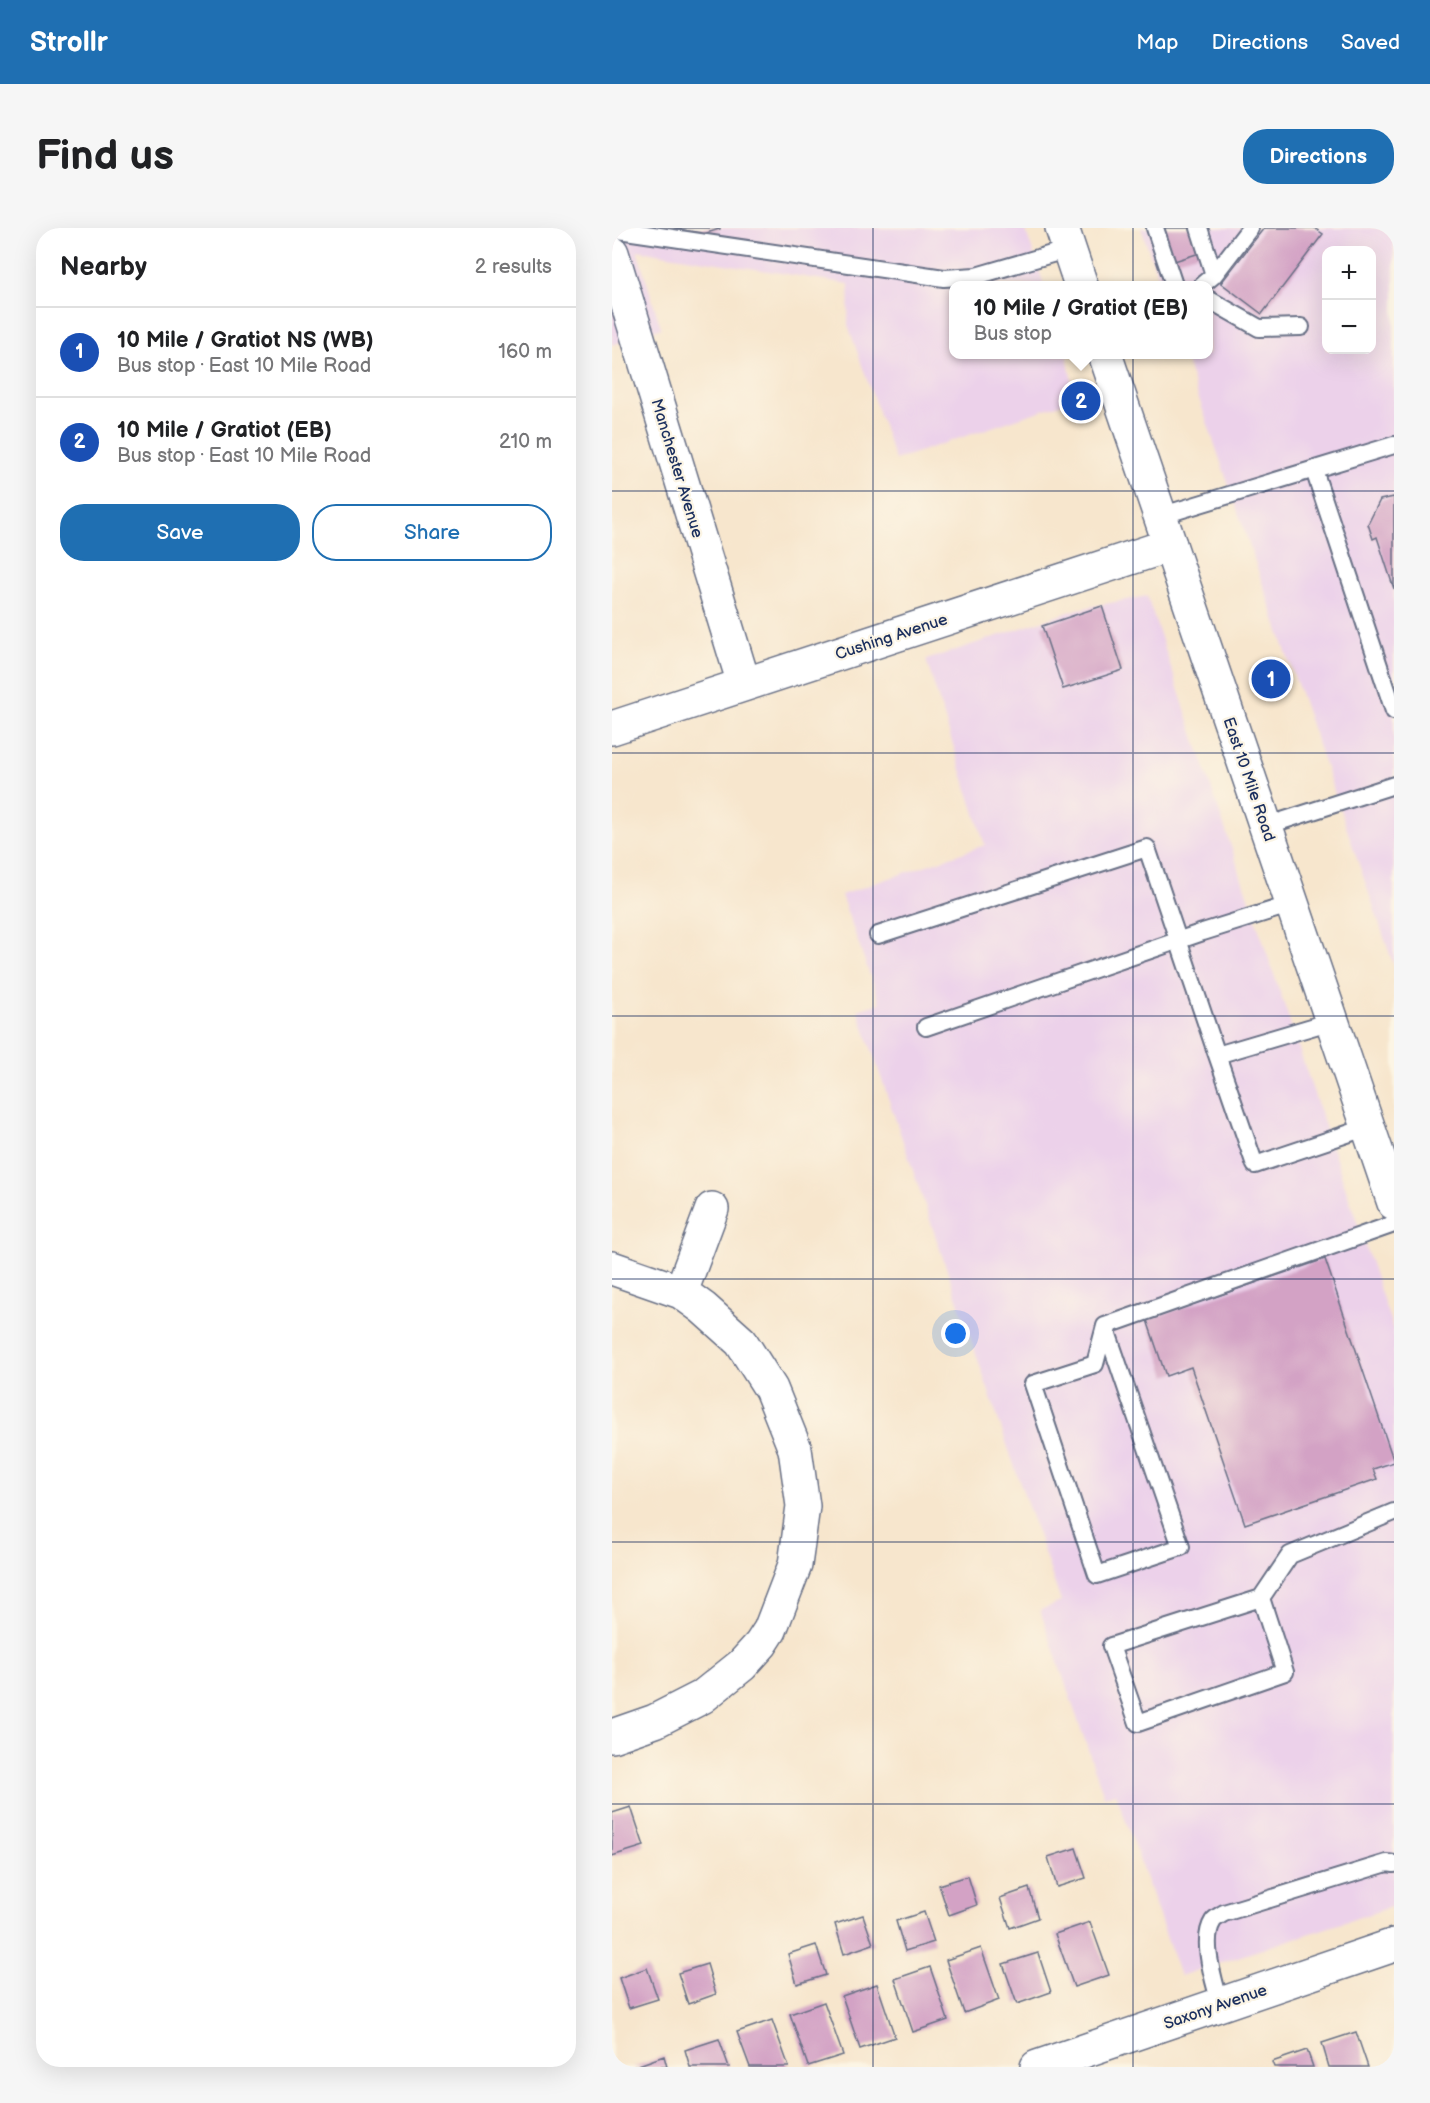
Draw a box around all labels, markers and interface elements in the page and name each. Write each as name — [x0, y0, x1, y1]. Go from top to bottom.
text: Strollr — [30, 26, 108, 59]
text: Map — [1136, 30, 1179, 55]
text: Directions — [1212, 30, 1308, 55]
text: Saved — [1341, 30, 1400, 55]
button: Directions — [1243, 129, 1394, 184]
text: Find us — [36, 131, 174, 182]
map controls — [1322, 246, 1376, 354]
button: + — [1322, 246, 1376, 300]
text: Nearby — [60, 252, 147, 283]
text: 2 results — [475, 255, 552, 279]
popup — [949, 281, 1213, 359]
text: 10 Mile / Gratiot (EB) — [974, 295, 1188, 322]
button: − — [1322, 300, 1376, 354]
text: Bus stop — [974, 322, 1052, 346]
text: 10 Mile / Gratiot NS (WB) — [117, 327, 374, 354]
text: 1 — [75, 340, 84, 364]
text: 160 m — [498, 340, 552, 364]
text: Bus stop · East 10 Mile Road — [117, 354, 371, 378]
pin: 2 — [1062, 378, 1100, 423]
street label: Manchester Avenue — [646, 397, 707, 541]
text: 10 Mile / Gratiot (EB) — [117, 417, 332, 444]
text: 2 — [74, 430, 85, 454]
text: 210 m — [499, 430, 552, 454]
text: Bus stop · East 10 Mile Road — [117, 444, 371, 468]
button: Save — [60, 504, 300, 561]
button: Share — [312, 504, 552, 561]
street label: Cushing Avenue — [833, 610, 951, 665]
pin: 1 — [1252, 656, 1290, 702]
street label: East 10 Mile Road — [1218, 715, 1279, 844]
your location — [941, 1319, 970, 1348]
street label: Saxony Avenue — [1161, 1981, 1270, 2034]

